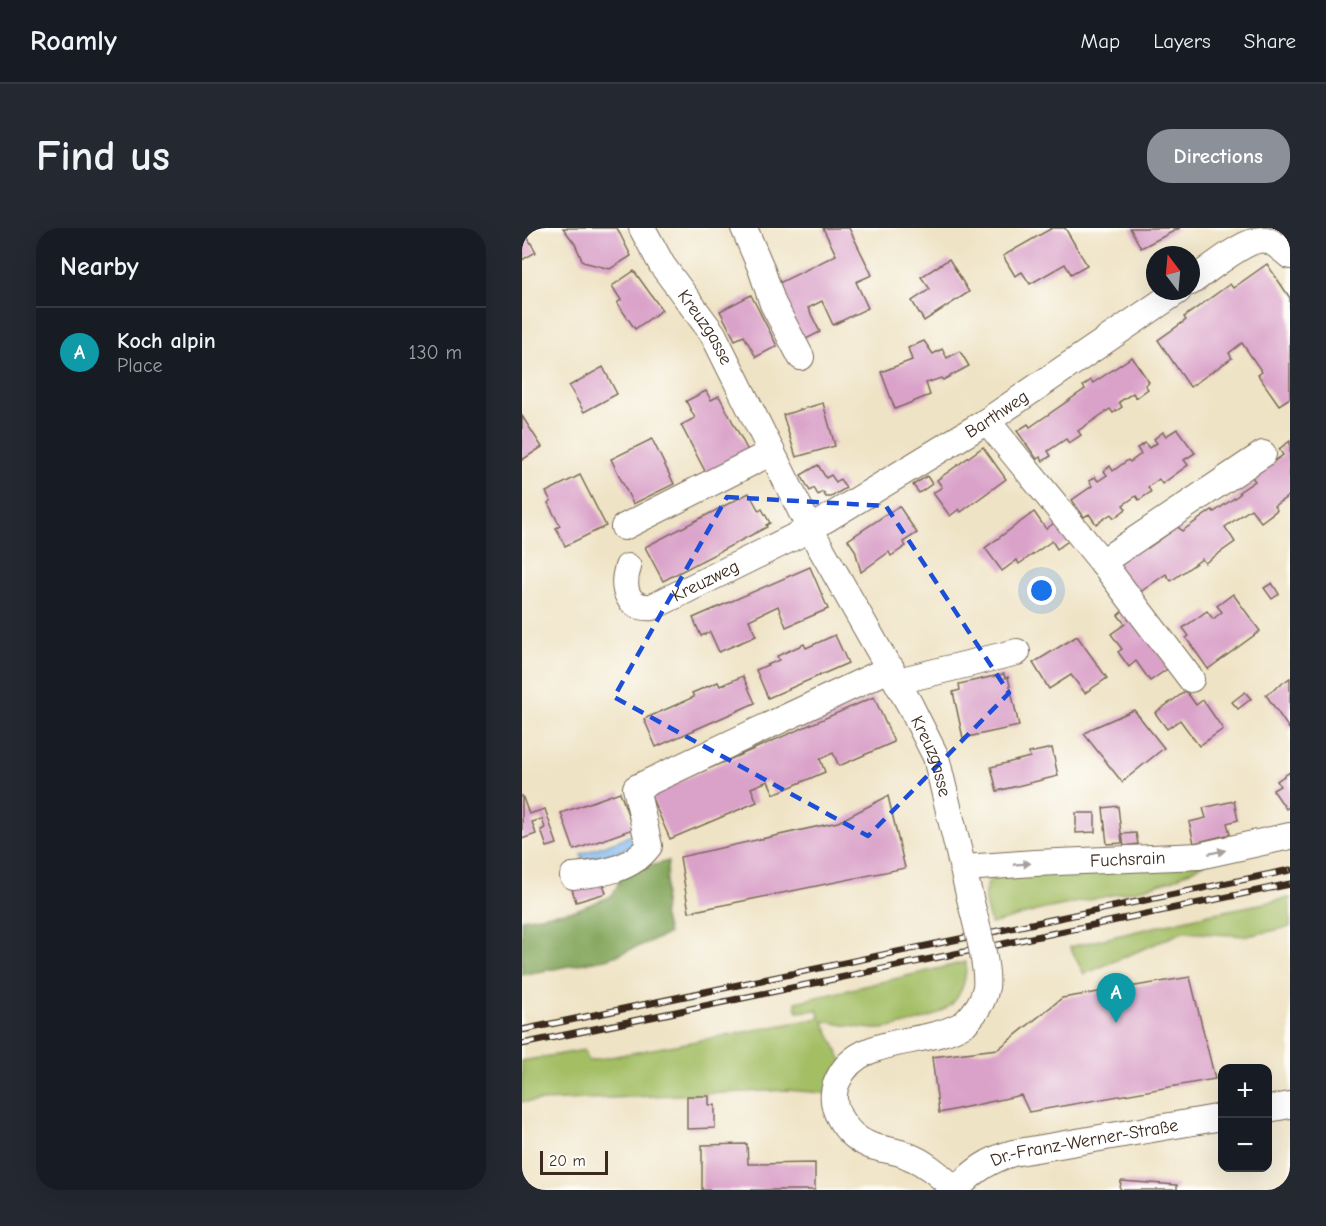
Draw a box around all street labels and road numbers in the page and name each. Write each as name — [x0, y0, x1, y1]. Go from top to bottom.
street label: Kreuzgasse — [673, 286, 737, 368]
street label: Barthweg — [961, 386, 1033, 443]
street label: Kreuzweg — [669, 556, 742, 606]
street label: Kreuzgasse — [906, 712, 955, 799]
street label: Fuchsrain — [1090, 847, 1166, 872]
street label: Dr.-Franz-Werner-Straße — [987, 1115, 1180, 1171]

